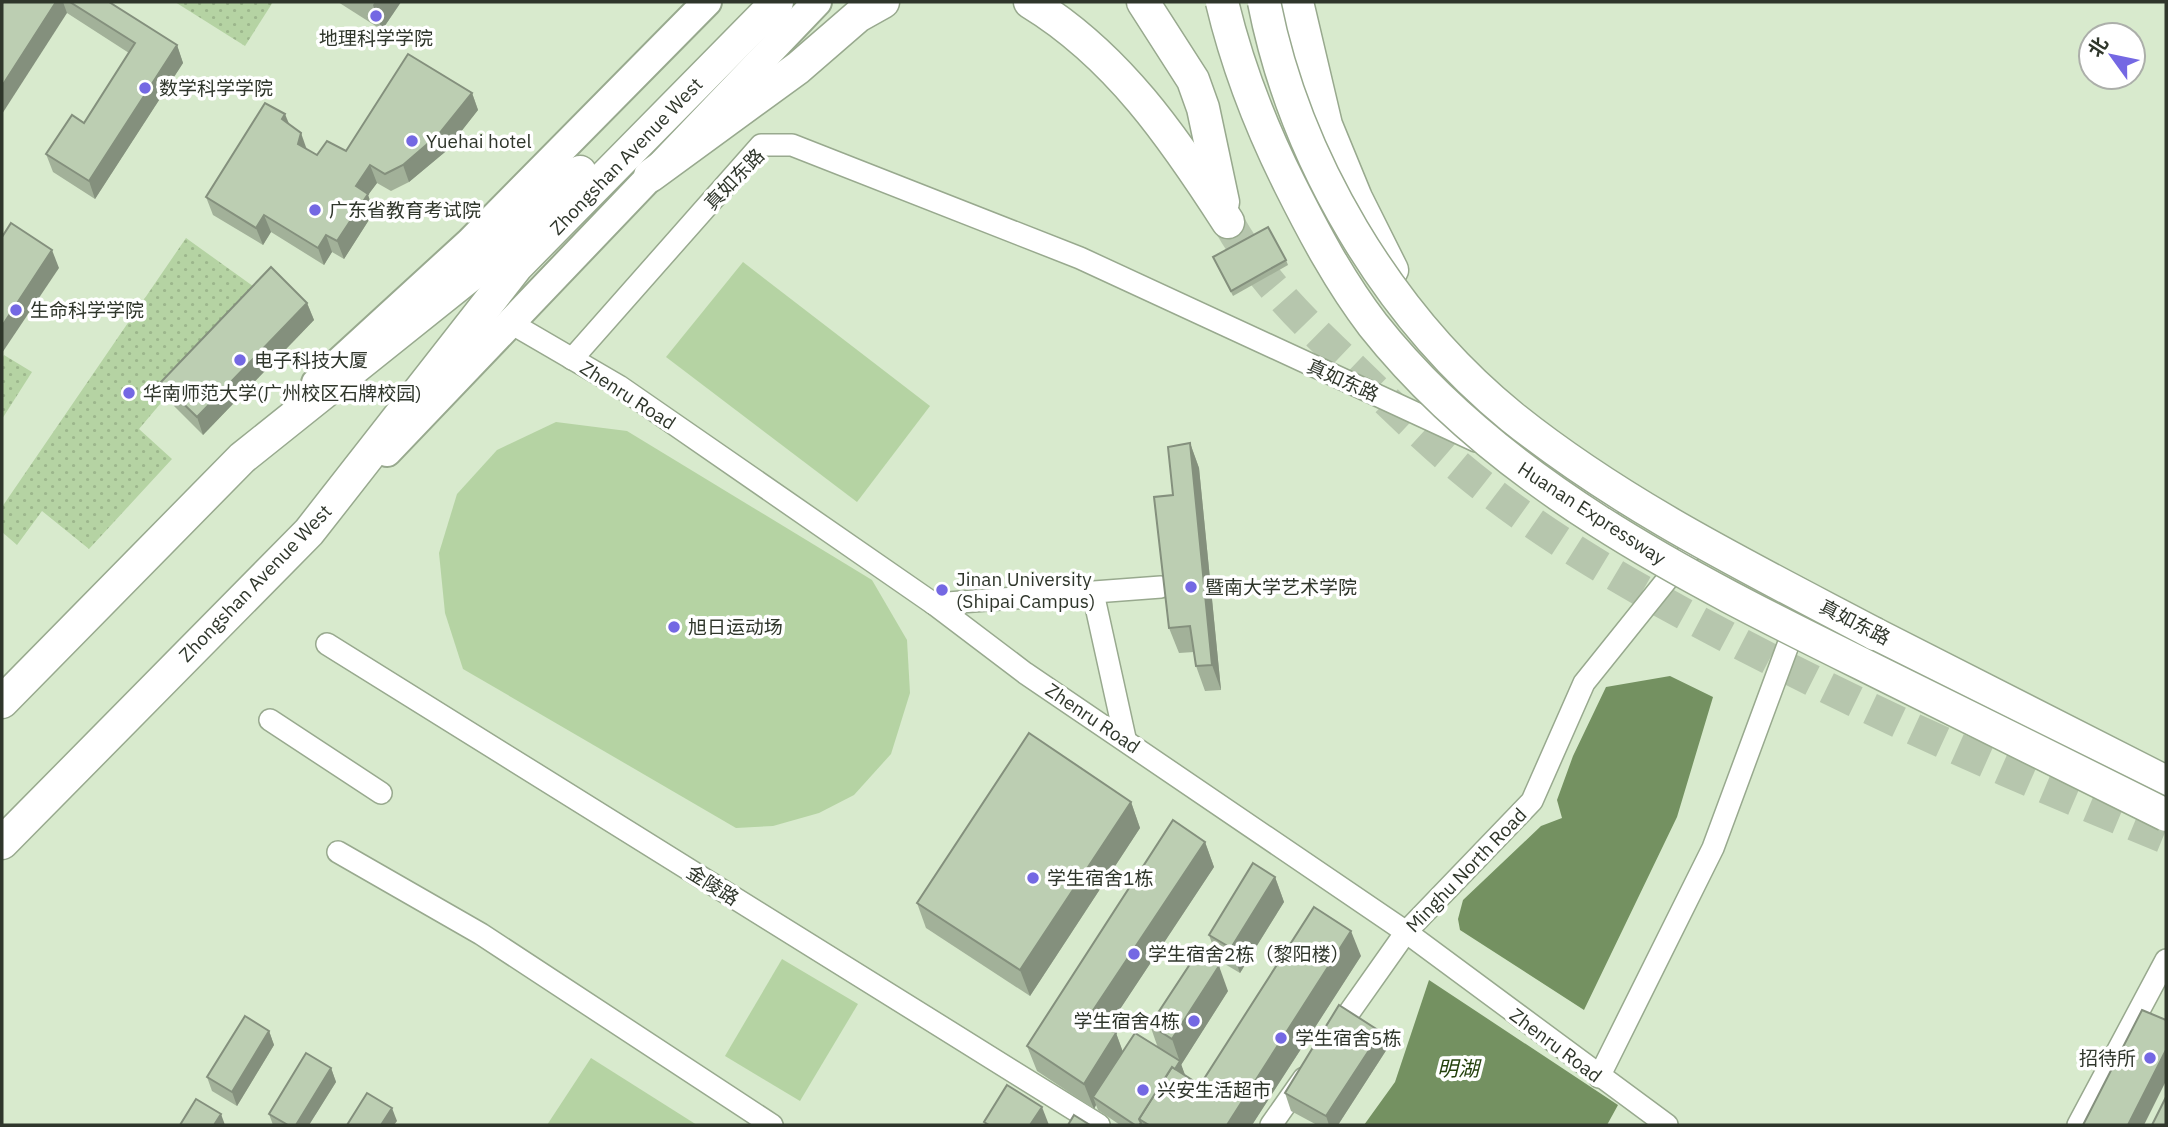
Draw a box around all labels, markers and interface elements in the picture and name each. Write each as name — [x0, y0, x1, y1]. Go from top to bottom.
marker: 地理科学学院 — [368, 8, 384, 24]
north arrow — [2077, 21, 2147, 91]
place label: 地理科学学院 — [319, 26, 433, 50]
text: 北 — [2083, 32, 2113, 61]
street label: Zhongshan Avenue West — [545, 72, 707, 240]
place label: 数学科学学院 — [159, 76, 273, 100]
marker: 数学科学学院 — [137, 80, 153, 96]
place label: Yuehai hotel — [426, 129, 532, 153]
marker: Yuehai hotel — [404, 133, 420, 149]
street label: 真如东路 — [699, 143, 769, 215]
place label: 广东省教育考试院 — [329, 198, 481, 222]
marker: 广东省教育考试院 — [307, 202, 323, 218]
place label: 生命科学学院 — [30, 298, 144, 322]
marker: 生命科学学院 — [8, 302, 24, 318]
place label: 电子科技大厦 — [254, 348, 368, 372]
marker: 电子科技大厦 — [232, 352, 248, 368]
street label: 真如东路 — [1303, 354, 1383, 406]
street label: Zhenru Road — [576, 355, 680, 435]
place label: 华南师范大学(广州校区石牌校园) — [143, 381, 422, 405]
marker: 华南师范大学(广州校区石牌校园) — [121, 385, 137, 401]
street label: Huanan Expressway — [1513, 456, 1671, 570]
street label: Zhongshan Avenue West — [174, 499, 336, 667]
place label: Jinan University (Shipai Campus) — [956, 567, 1095, 613]
place label: 暨南大学艺术学院 — [1205, 575, 1357, 599]
marker: 暨南大学艺术学院 — [1183, 579, 1199, 595]
marker: Jinan University (Shipai Campus) — [934, 582, 950, 598]
street label: 真如东路 — [1816, 594, 1894, 650]
place label: 旭日运动场 — [688, 615, 783, 639]
marker: 旭日运动场 — [666, 619, 682, 635]
street label: Zhenru Road — [1041, 678, 1145, 758]
street label: Minghu North Road — [1400, 803, 1532, 937]
street label: 金陵路 — [682, 860, 744, 910]
place label: 学生宿舍1栋 — [1047, 866, 1153, 890]
marker: 学生宿舍1栋 — [1025, 870, 1041, 886]
place label: 学生宿舍2栋（黎阳楼） — [1148, 942, 1349, 966]
marker: 学生宿舍2栋（黎阳楼） — [1126, 946, 1142, 962]
street label: Zhenru Road — [1505, 1003, 1607, 1087]
place label: 学生宿舍4栋 — [1074, 1009, 1180, 1033]
marker: 学生宿舍4栋 — [1186, 1013, 1202, 1029]
place label: 学生宿舍5栋 — [1295, 1026, 1401, 1050]
marker: 学生宿舍5栋 — [1273, 1030, 1289, 1046]
place label: 招待所 — [2079, 1046, 2136, 1070]
marker: 招待所 — [2142, 1050, 2158, 1066]
water label: 明湖 — [1437, 1054, 1482, 1082]
place label: 兴安生活超市 — [1157, 1078, 1271, 1102]
marker: 兴安生活超市 — [1135, 1082, 1151, 1098]

